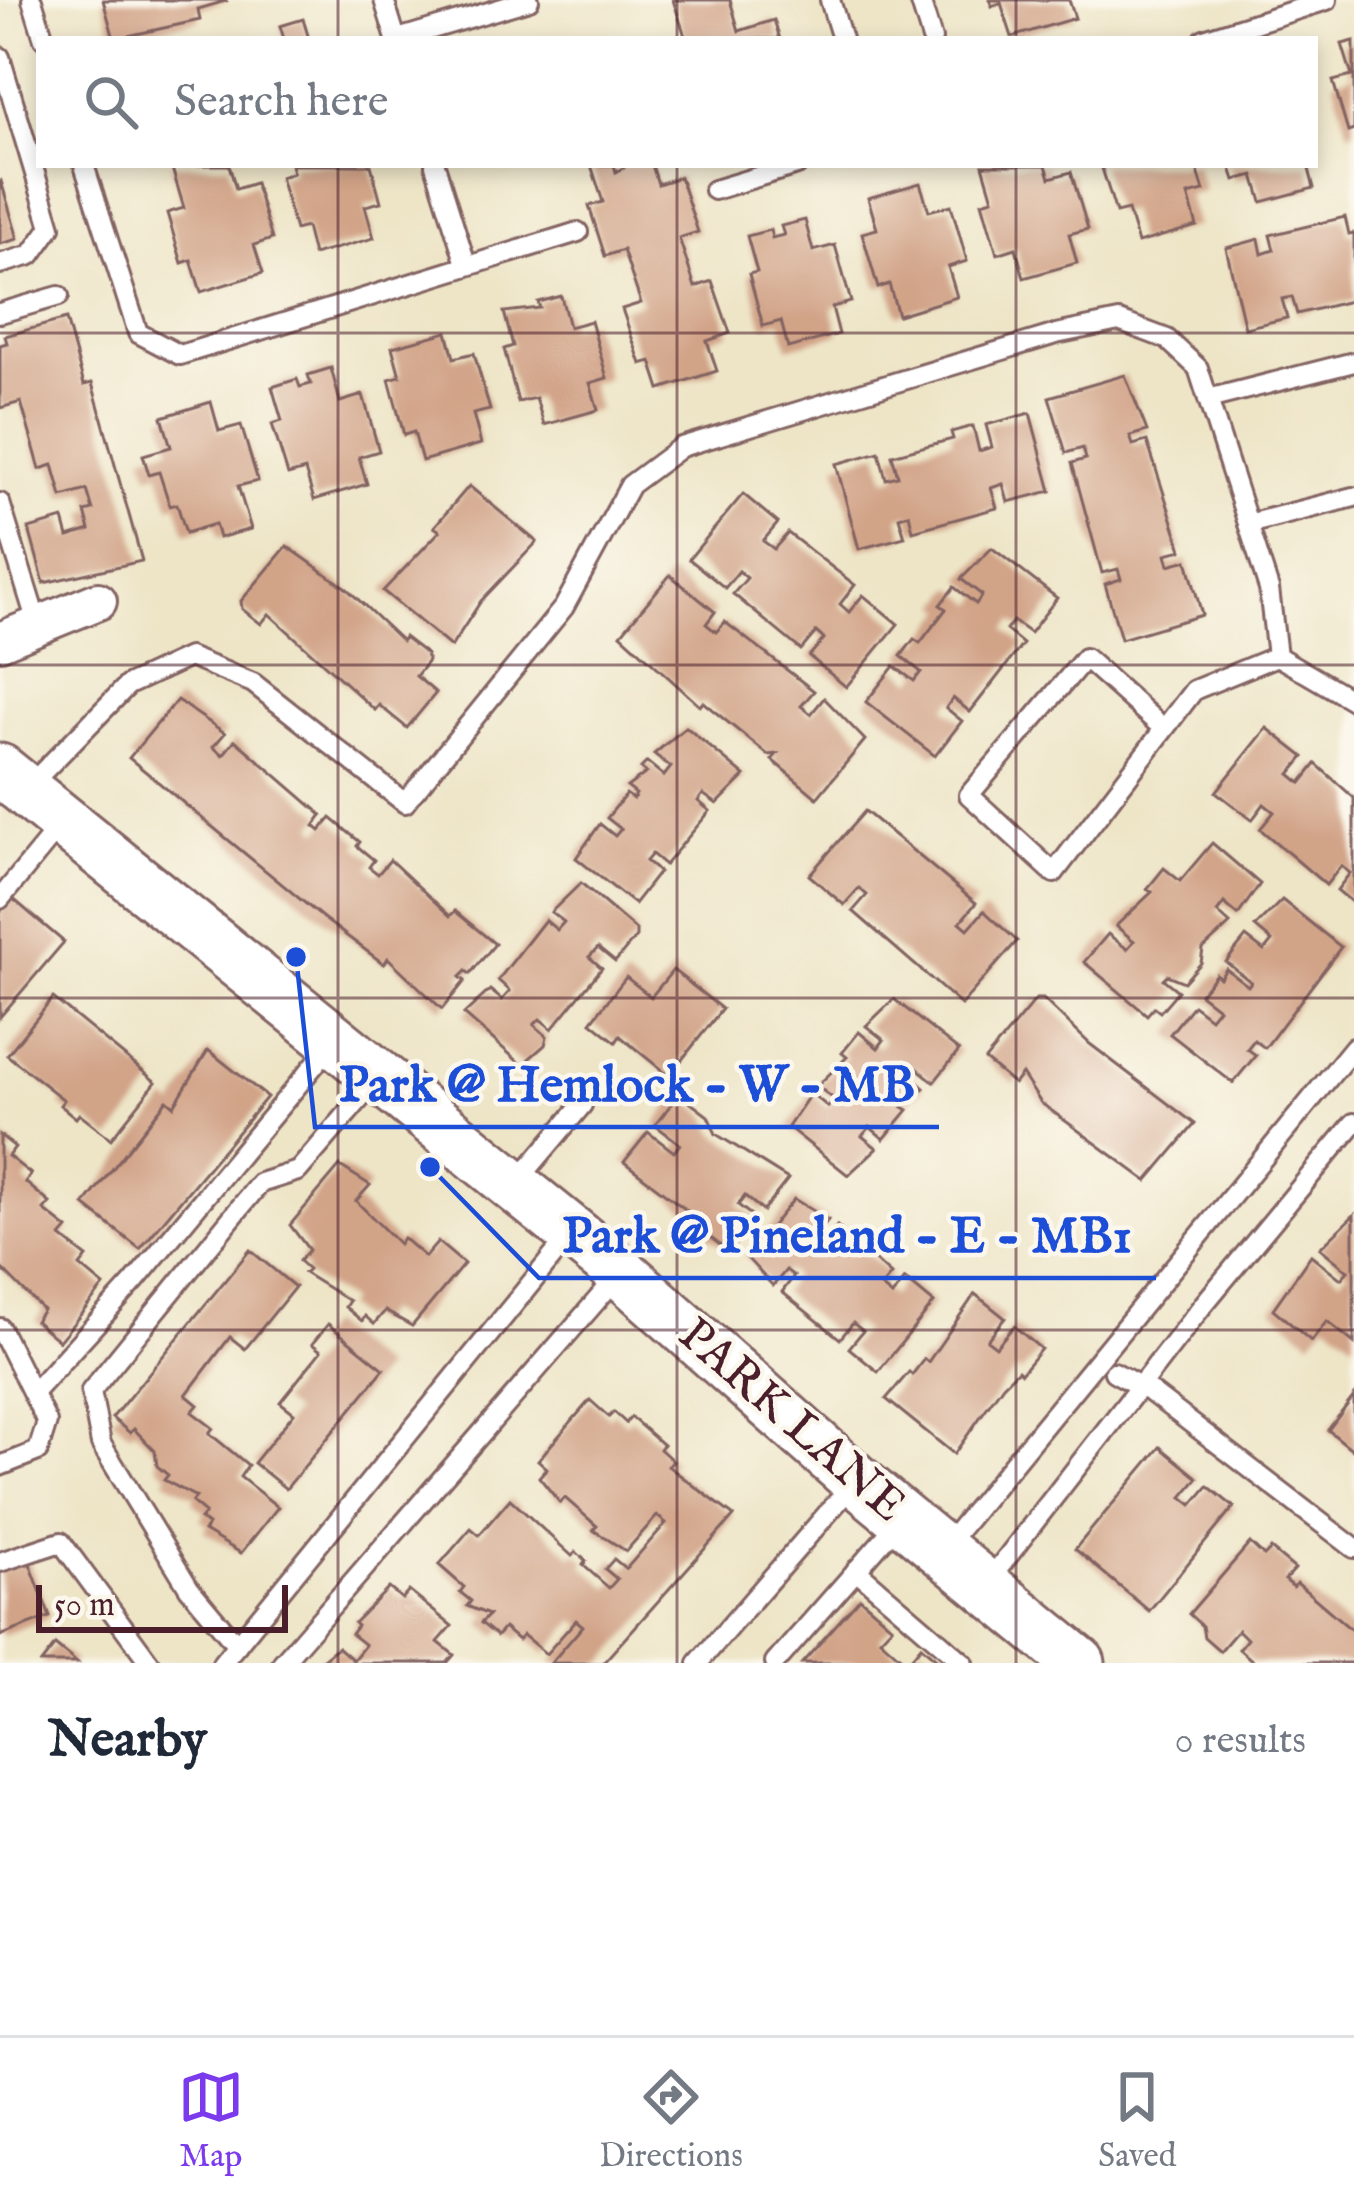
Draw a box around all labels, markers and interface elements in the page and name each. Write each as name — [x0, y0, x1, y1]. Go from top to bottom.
search box — [36, 36, 1318, 168]
icon: search — [78, 69, 144, 135]
text: Search here — [174, 74, 388, 131]
callout: Park @ Hemlock - W - MB — [315, 1040, 939, 1127]
text: Park @ Hemlock - W - MB — [339, 1055, 915, 1120]
callout: Park @ Pineland - E - MB1 — [539, 1191, 1156, 1278]
text: Park @ Pineland - E - MB1 — [562, 1206, 1132, 1271]
street label: PARK LANE — [665, 1306, 917, 1536]
scale bar — [36, 1579, 288, 1632]
text: 50 m — [54, 1585, 115, 1627]
text: Nearby — [48, 1709, 207, 1774]
text: 0 results — [1174, 1717, 1306, 1766]
tab: Map — [178, 2064, 244, 2178]
tab: Directions — [599, 2064, 743, 2178]
tab: Saved — [1098, 2064, 1176, 2178]

